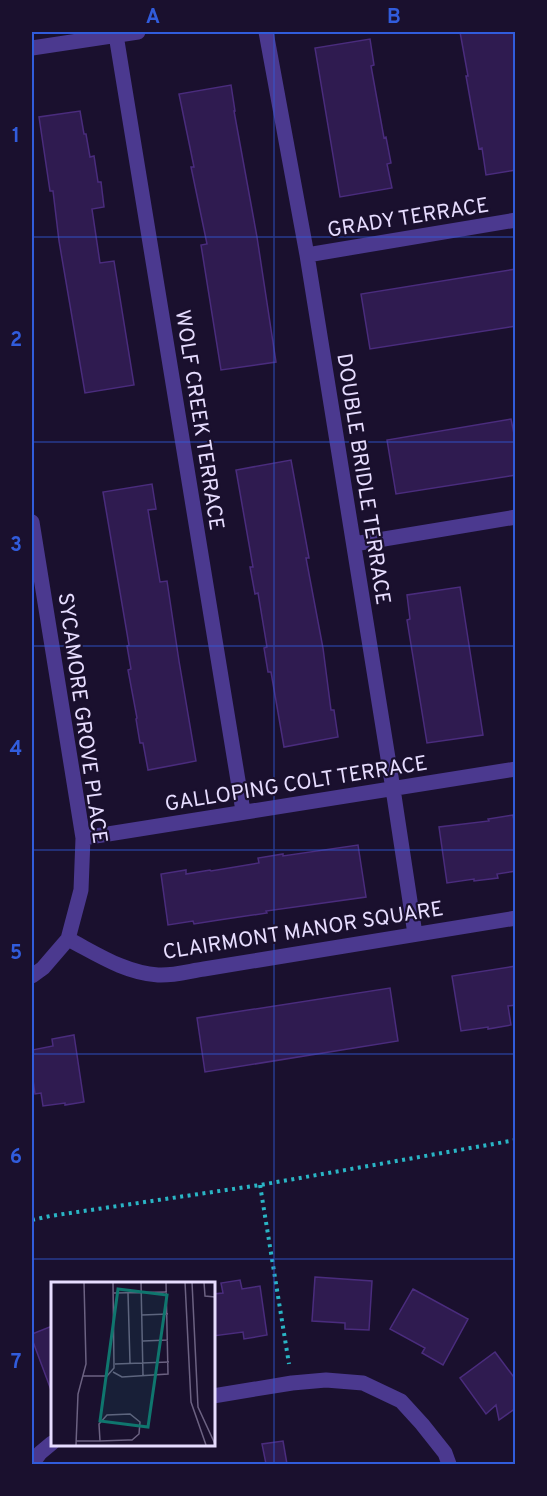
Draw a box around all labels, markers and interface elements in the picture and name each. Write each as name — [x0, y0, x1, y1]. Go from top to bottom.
text: A — [146, 5, 160, 31]
text: B — [387, 5, 401, 31]
text: 1 — [12, 124, 20, 150]
street label: GRADY TERRACE — [326, 192, 491, 245]
street label: WOLF CREEK TERRACE — [168, 308, 229, 532]
text: 2 — [10, 328, 22, 354]
street label: DOUBLE BRIDLE TERRACE — [329, 351, 396, 607]
text: 3 — [10, 533, 22, 559]
street label: SYCAMORE GROVE PLACE — [51, 591, 112, 845]
text: 4 — [10, 737, 22, 763]
street label: GALLOPING COLT TERRACE — [163, 750, 429, 819]
street label: CLAIRMONT MANOR SQUARE — [161, 896, 445, 967]
text: 5 — [10, 941, 22, 967]
text: 6 — [10, 1145, 22, 1171]
inset map — [51, 1282, 214, 1445]
text: 7 — [11, 1350, 21, 1376]

